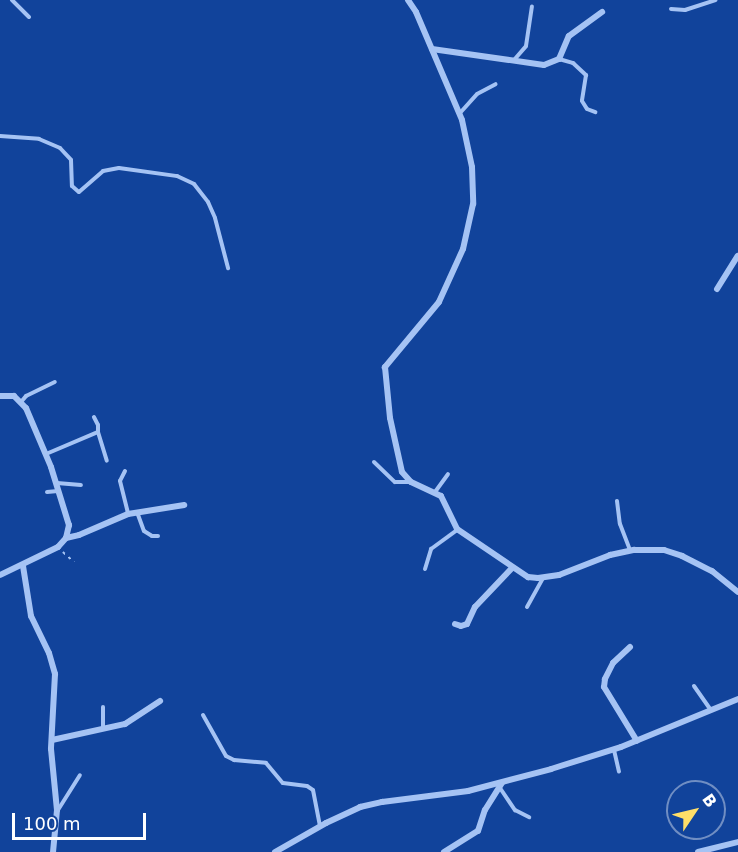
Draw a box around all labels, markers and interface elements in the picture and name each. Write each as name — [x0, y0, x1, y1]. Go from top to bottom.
north arrow — [666, 780, 726, 840]
text: B — [698, 790, 721, 811]
scale bar — [15, 801, 148, 839]
text: 100 m — [23, 813, 81, 834]

